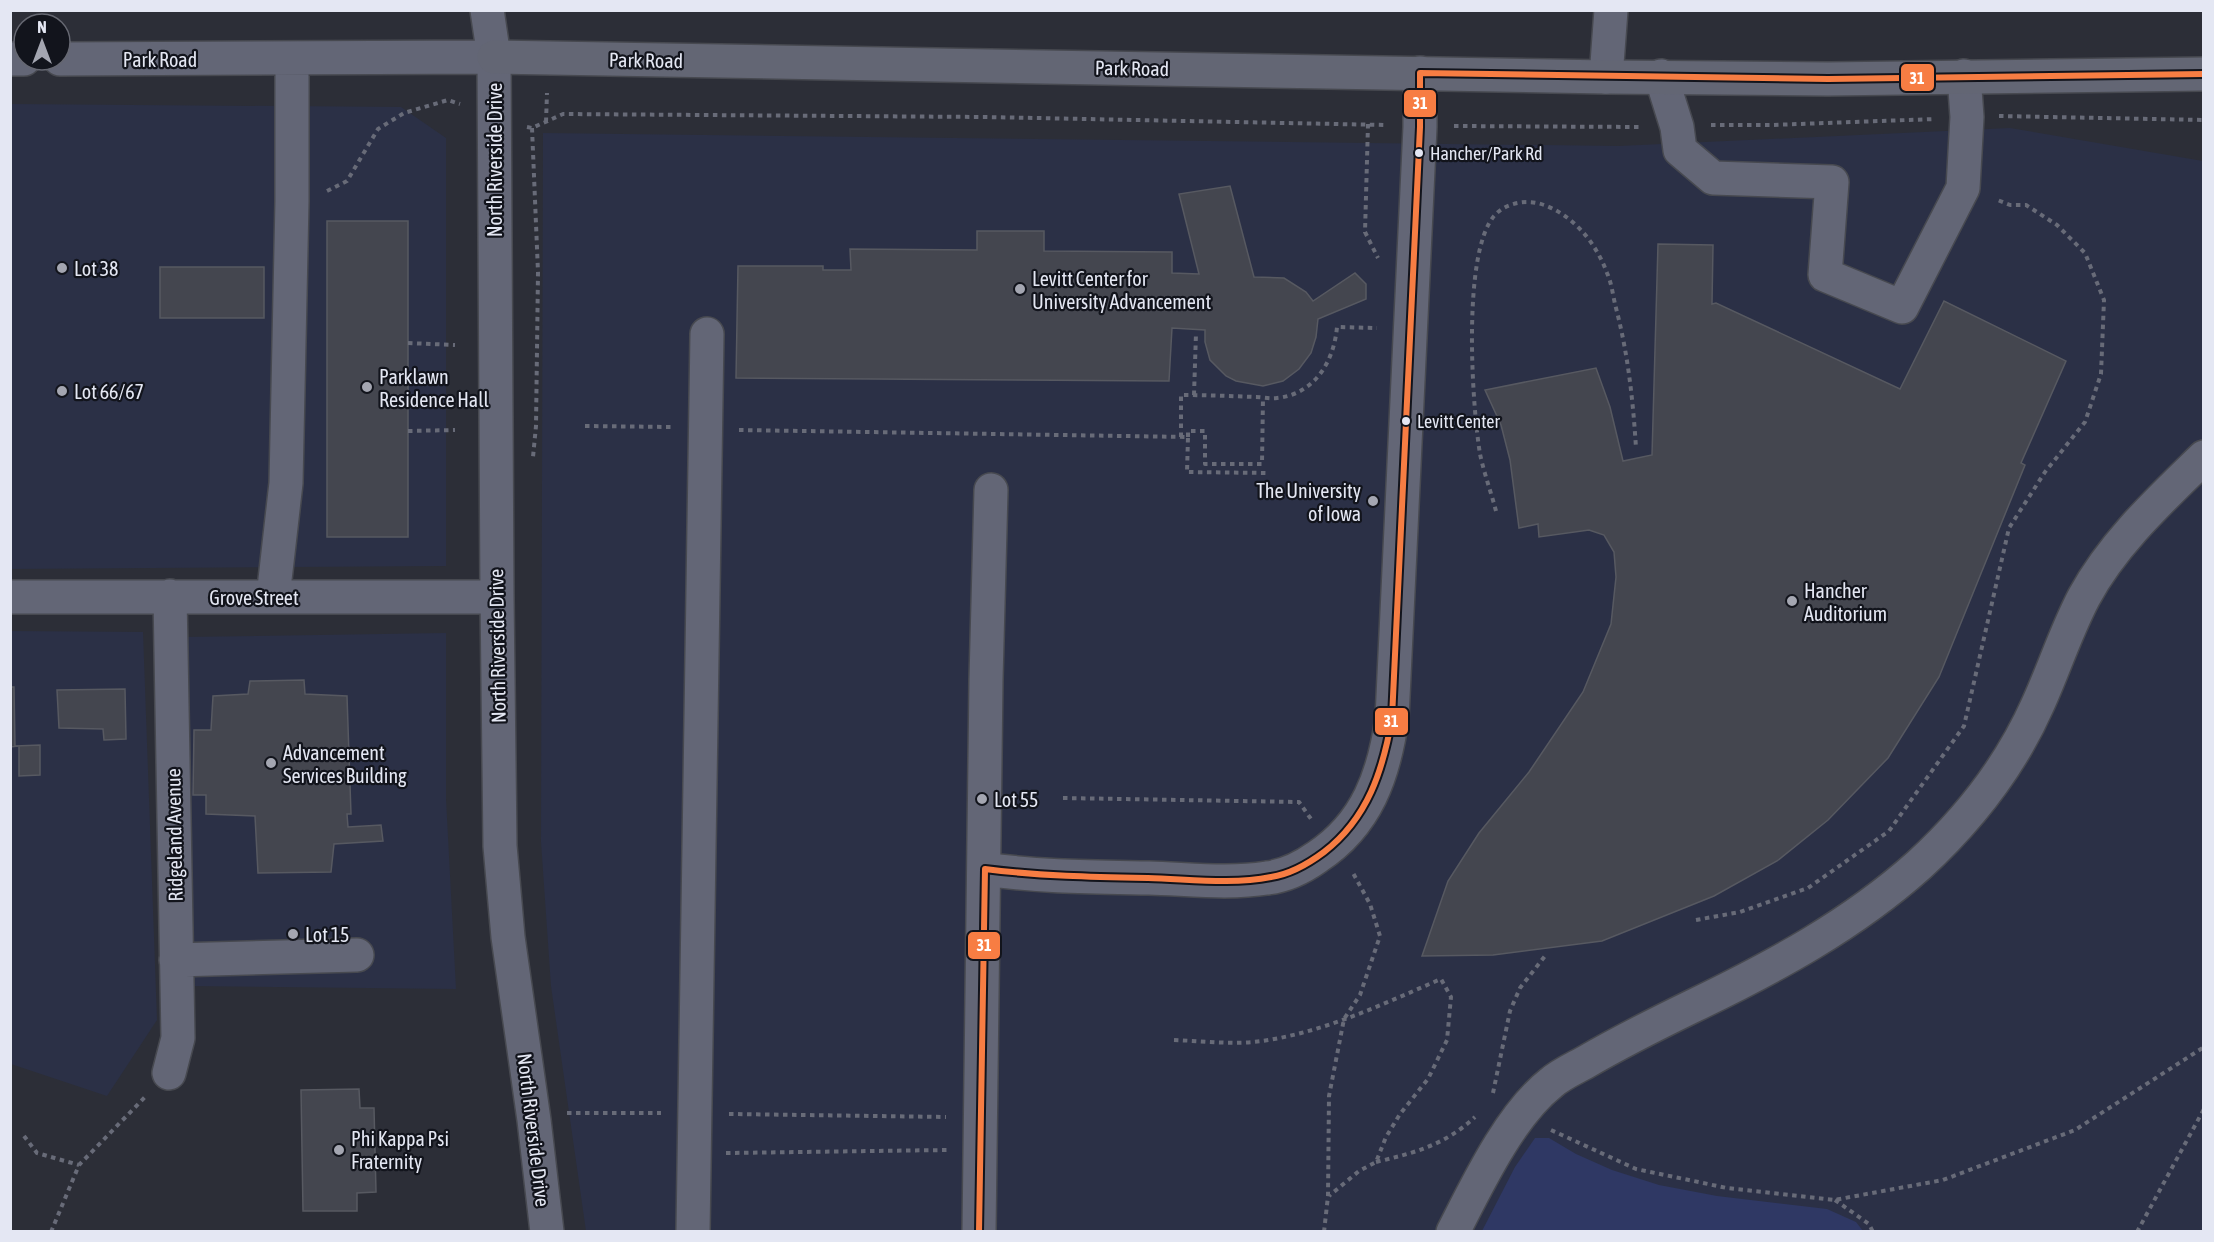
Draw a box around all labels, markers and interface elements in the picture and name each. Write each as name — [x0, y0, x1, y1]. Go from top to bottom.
north arrow — [12, 12, 72, 72]
text: N — [37, 18, 47, 36]
street label: Park Road — [123, 48, 197, 71]
street label: Park Road — [609, 48, 683, 72]
street label: Park Road — [1095, 56, 1169, 80]
line badge: 31 — [1900, 63, 1935, 92]
text: 31 — [1909, 69, 1925, 87]
street label: North Riverside Drive — [483, 83, 506, 237]
line badge: 31 — [1403, 89, 1437, 118]
text: 31 — [1412, 94, 1428, 112]
place label: Hancher/Park Rd — [1430, 143, 1543, 164]
marker: Hancher/Park Rd — [1413, 147, 1425, 159]
place label: Lot 38 — [74, 257, 118, 280]
marker: Lot 38 — [55, 261, 69, 275]
place label: Levitt Center for University Advancement — [1032, 267, 1211, 313]
marker: Levitt Center for University Advancement — [1013, 282, 1027, 296]
place label: Parklawn Residence Hall — [379, 365, 489, 411]
place label: Lot 66/67 — [74, 380, 144, 403]
marker: Parklawn Residence Hall — [360, 380, 374, 394]
marker: Lot 66/67 — [55, 384, 69, 398]
place label: Levitt Center — [1417, 411, 1501, 432]
marker: Levitt Center — [1400, 415, 1412, 427]
place label: The University of Iowa — [1256, 479, 1361, 525]
marker: The University of Iowa — [1366, 494, 1380, 508]
street label: North Riverside Drive — [484, 569, 510, 723]
place label: Hancher Auditorium — [1804, 579, 1887, 625]
street label: Grove Street — [209, 586, 299, 609]
marker: Hancher Auditorium — [1785, 594, 1799, 608]
line badge: 31 — [1374, 707, 1409, 736]
text: 31 — [1383, 712, 1399, 730]
place label: Advancement Services Building — [283, 741, 407, 787]
marker: Advancement Services Building — [264, 756, 278, 770]
street label: Ridgeland Avenue — [161, 768, 187, 902]
place label: Lot 55 — [994, 788, 1038, 811]
marker: Lot 55 — [975, 792, 989, 806]
place label: Lot 15 — [305, 923, 349, 946]
marker: Lot 15 — [286, 927, 300, 941]
line badge: 31 — [967, 931, 1001, 960]
text: 31 — [976, 936, 992, 954]
street label: North Riverside Drive — [513, 1052, 555, 1208]
place label: Phi Kappa Psi Fraternity — [351, 1127, 449, 1173]
marker: Phi Kappa Psi Fraternity — [332, 1143, 346, 1157]

